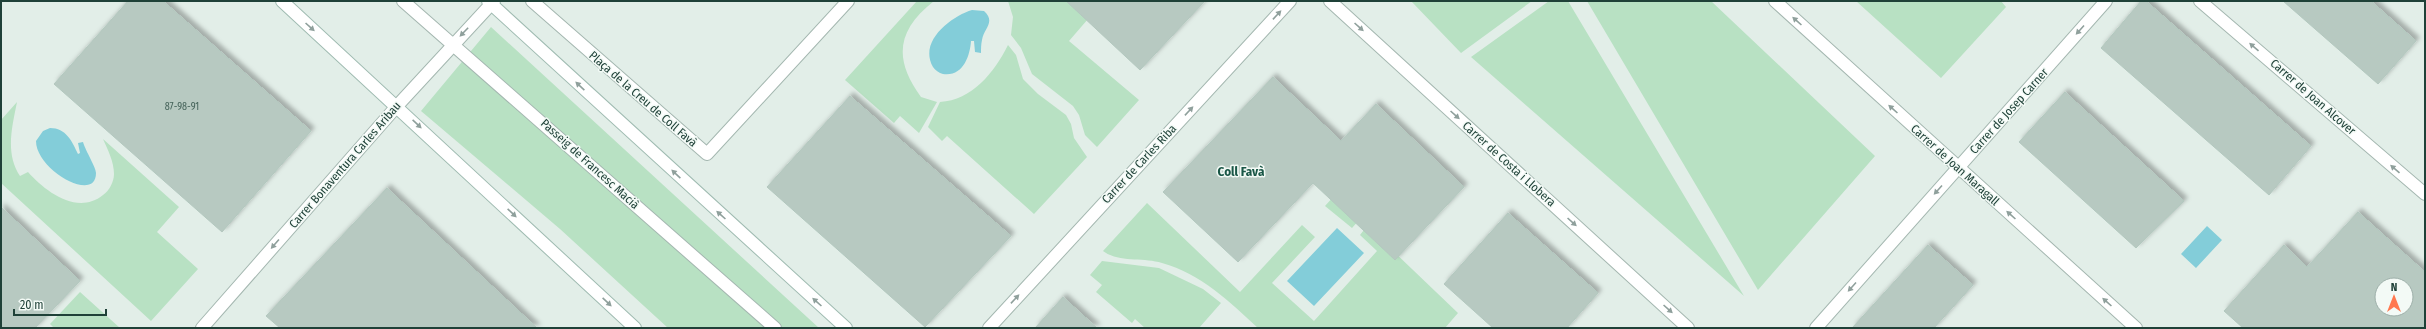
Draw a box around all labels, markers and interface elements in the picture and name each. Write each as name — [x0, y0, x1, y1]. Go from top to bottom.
one-way arrow — [1272, 10, 1281, 20]
one-way arrow — [1792, 17, 1803, 26]
one-way arrow — [305, 23, 316, 32]
one-way arrow — [1354, 23, 1364, 32]
one-way arrow — [2076, 25, 2085, 35]
one-way arrow — [459, 27, 469, 37]
one-way arrow — [2249, 43, 2260, 52]
street label: Plaça de la Creu de Coll Favà — [586, 48, 700, 150]
street label: Carrer de Joan Alcover — [2267, 56, 2359, 138]
street label: Carrer de Josep Carner — [1967, 65, 2052, 157]
one-way arrow — [575, 81, 585, 90]
street label: Carrer Bonaventura Carles Aribau — [286, 99, 404, 231]
house number: 87-98-91 — [165, 101, 199, 113]
one-way arrow — [1889, 105, 1898, 114]
one-way arrow — [1184, 106, 1193, 116]
one-way arrow — [1450, 110, 1460, 120]
street label: Passeig de Francesc Macià — [538, 116, 642, 212]
street label: Carrer de Costa i Llobera — [1460, 119, 1558, 210]
one-way arrow — [411, 120, 422, 129]
street label: Carrer de Carles Riba — [1099, 122, 1179, 206]
street label: Carrer de Joan Maragall — [1908, 122, 2002, 208]
district label: Coll Favà — [1218, 164, 1265, 179]
one-way arrow — [2390, 164, 2401, 173]
one-way arrow — [671, 170, 680, 179]
one-way arrow — [1934, 185, 1943, 195]
one-way arrow — [507, 208, 516, 217]
one-way arrow — [716, 211, 725, 220]
one-way arrow — [2006, 211, 2015, 220]
one-way arrow — [1566, 217, 1577, 226]
one-way arrow — [271, 239, 280, 250]
north arrow — [2374, 277, 2414, 317]
text: N — [2391, 281, 2397, 294]
one-way arrow — [1848, 283, 1857, 292]
scale bar — [14, 291, 106, 317]
one-way arrow — [1010, 294, 1020, 304]
one-way arrow — [602, 297, 611, 306]
text: 20 m — [20, 298, 44, 312]
one-way arrow — [813, 298, 822, 307]
one-way arrow — [2103, 298, 2112, 307]
one-way arrow — [1663, 304, 1672, 313]

